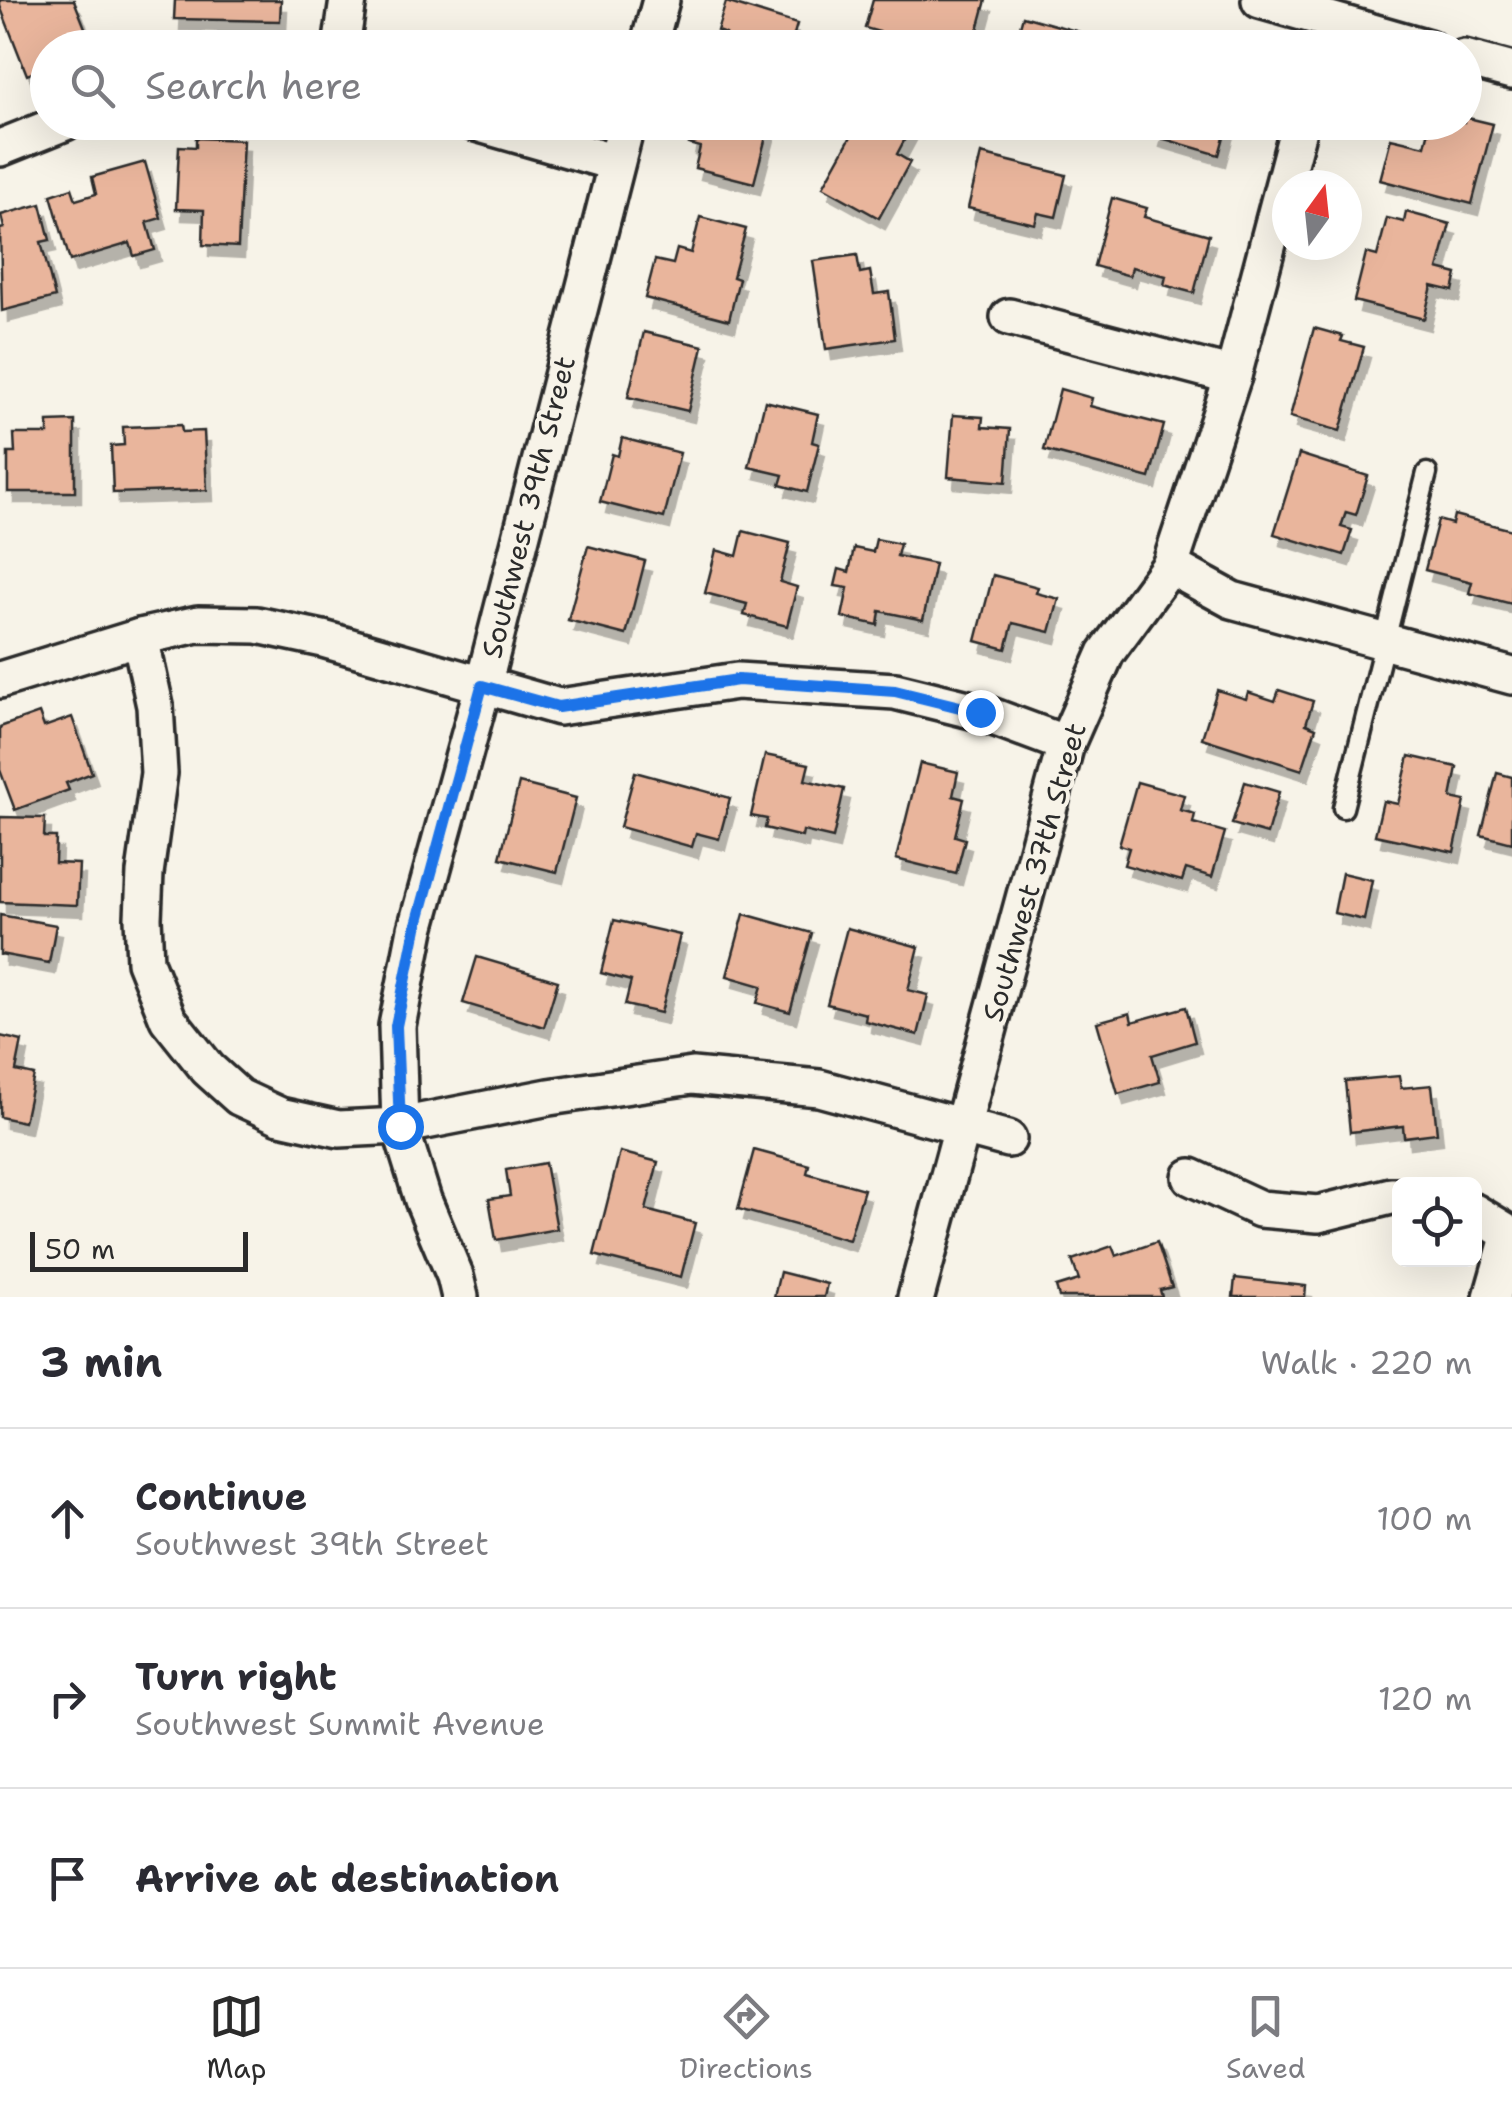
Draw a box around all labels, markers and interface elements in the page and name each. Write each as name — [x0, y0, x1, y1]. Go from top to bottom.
search box — [30, 30, 1482, 140]
icon: search — [65, 58, 120, 113]
text: Search here — [145, 60, 362, 111]
north arrow — [1272, 170, 1362, 260]
street label: Southwest 39th Street — [472, 352, 584, 662]
route end — [958, 690, 1004, 736]
street label: Southwest 37th Street — [973, 718, 1095, 1026]
route start — [378, 1104, 424, 1150]
map controls — [1392, 1177, 1482, 1267]
button: locate — [1392, 1177, 1482, 1267]
scale bar — [30, 1227, 248, 1272]
text: 50 m — [45, 1230, 115, 1268]
text: 3 min — [40, 1334, 162, 1390]
text: Walk · 220 m — [1261, 1341, 1472, 1384]
text: Continue — [135, 1471, 307, 1522]
icon: ahead — [40, 1491, 95, 1546]
text: 100 m — [1376, 1497, 1472, 1540]
text: Southwest 39th Street — [135, 1522, 489, 1565]
text: Turn right — [135, 1651, 337, 1702]
icon: right — [40, 1671, 95, 1726]
text: 120 m — [1378, 1677, 1472, 1720]
text: Southwest Summit Avenue — [135, 1702, 545, 1745]
icon: arrive — [40, 1851, 95, 1906]
text: Arrive at destination — [135, 1853, 559, 1904]
tab: Map — [207, 1989, 266, 2087]
tab: Directions — [679, 1989, 813, 2087]
tab: Saved — [1226, 1989, 1305, 2087]

